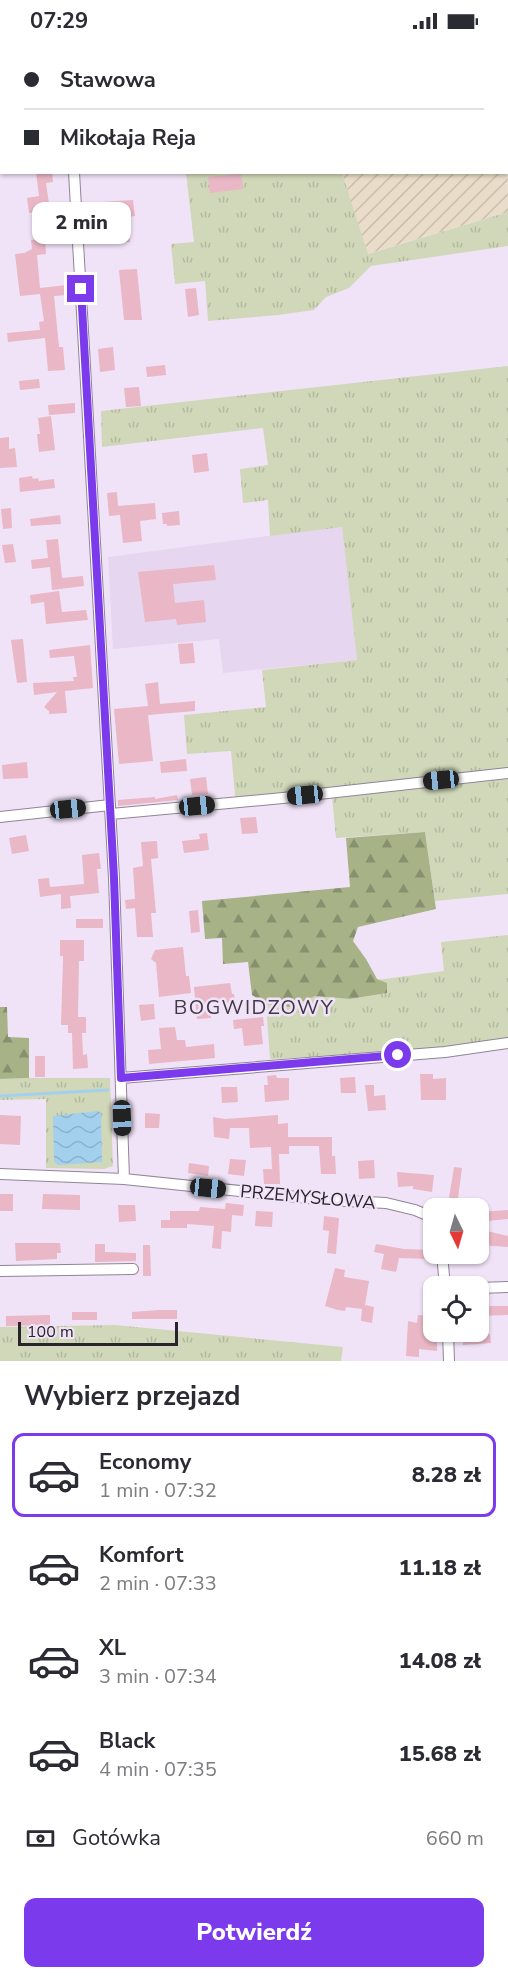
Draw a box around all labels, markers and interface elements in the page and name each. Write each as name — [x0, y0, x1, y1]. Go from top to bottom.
text: 07:29 — [30, 6, 88, 36]
text: Stawowa — [60, 65, 156, 95]
text: Mikołaja Reja — [60, 123, 196, 153]
callout: 2 min — [32, 202, 130, 244]
text: 2 min — [55, 209, 108, 236]
route end — [67, 275, 94, 302]
car — [422, 769, 460, 791]
car — [286, 784, 324, 806]
car — [178, 795, 216, 817]
car — [49, 798, 87, 820]
district label: BOGWIDZOWY — [174, 994, 334, 1021]
route start — [384, 1041, 411, 1068]
car — [112, 1100, 132, 1136]
car — [189, 1177, 227, 1199]
street label: PRZEMYSŁOWA — [239, 1179, 377, 1215]
north arrow — [423, 1198, 489, 1264]
map controls — [423, 1198, 489, 1342]
button: locate — [423, 1276, 489, 1342]
scale bar — [18, 1319, 178, 1346]
text: 100 m — [27, 1321, 74, 1343]
text: Wybierz przejazd — [24, 1378, 241, 1415]
text: Economy — [99, 1447, 191, 1477]
icon: car — [27, 1448, 81, 1502]
text: 8.28 zł — [412, 1460, 481, 1490]
text: 1 min · 07:32 — [99, 1477, 217, 1504]
text: Komfort — [99, 1540, 183, 1570]
icon: car — [27, 1541, 81, 1595]
text: 11.18 zł — [398, 1553, 481, 1583]
text: 2 min · 07:33 — [99, 1570, 217, 1597]
text: XL — [99, 1633, 126, 1663]
icon: car — [27, 1634, 81, 1688]
text: 14.08 zł — [398, 1646, 481, 1676]
text: 3 min · 07:34 — [99, 1663, 217, 1690]
text: Black — [99, 1726, 155, 1756]
icon: car — [27, 1727, 81, 1781]
text: 15.68 zł — [398, 1739, 481, 1769]
text: 4 min · 07:35 — [99, 1756, 217, 1783]
icon: cash — [24, 1822, 57, 1855]
text: Gotówka — [72, 1823, 161, 1853]
text: 660 m — [426, 1825, 484, 1852]
button: Potwierdź — [24, 1898, 484, 1967]

